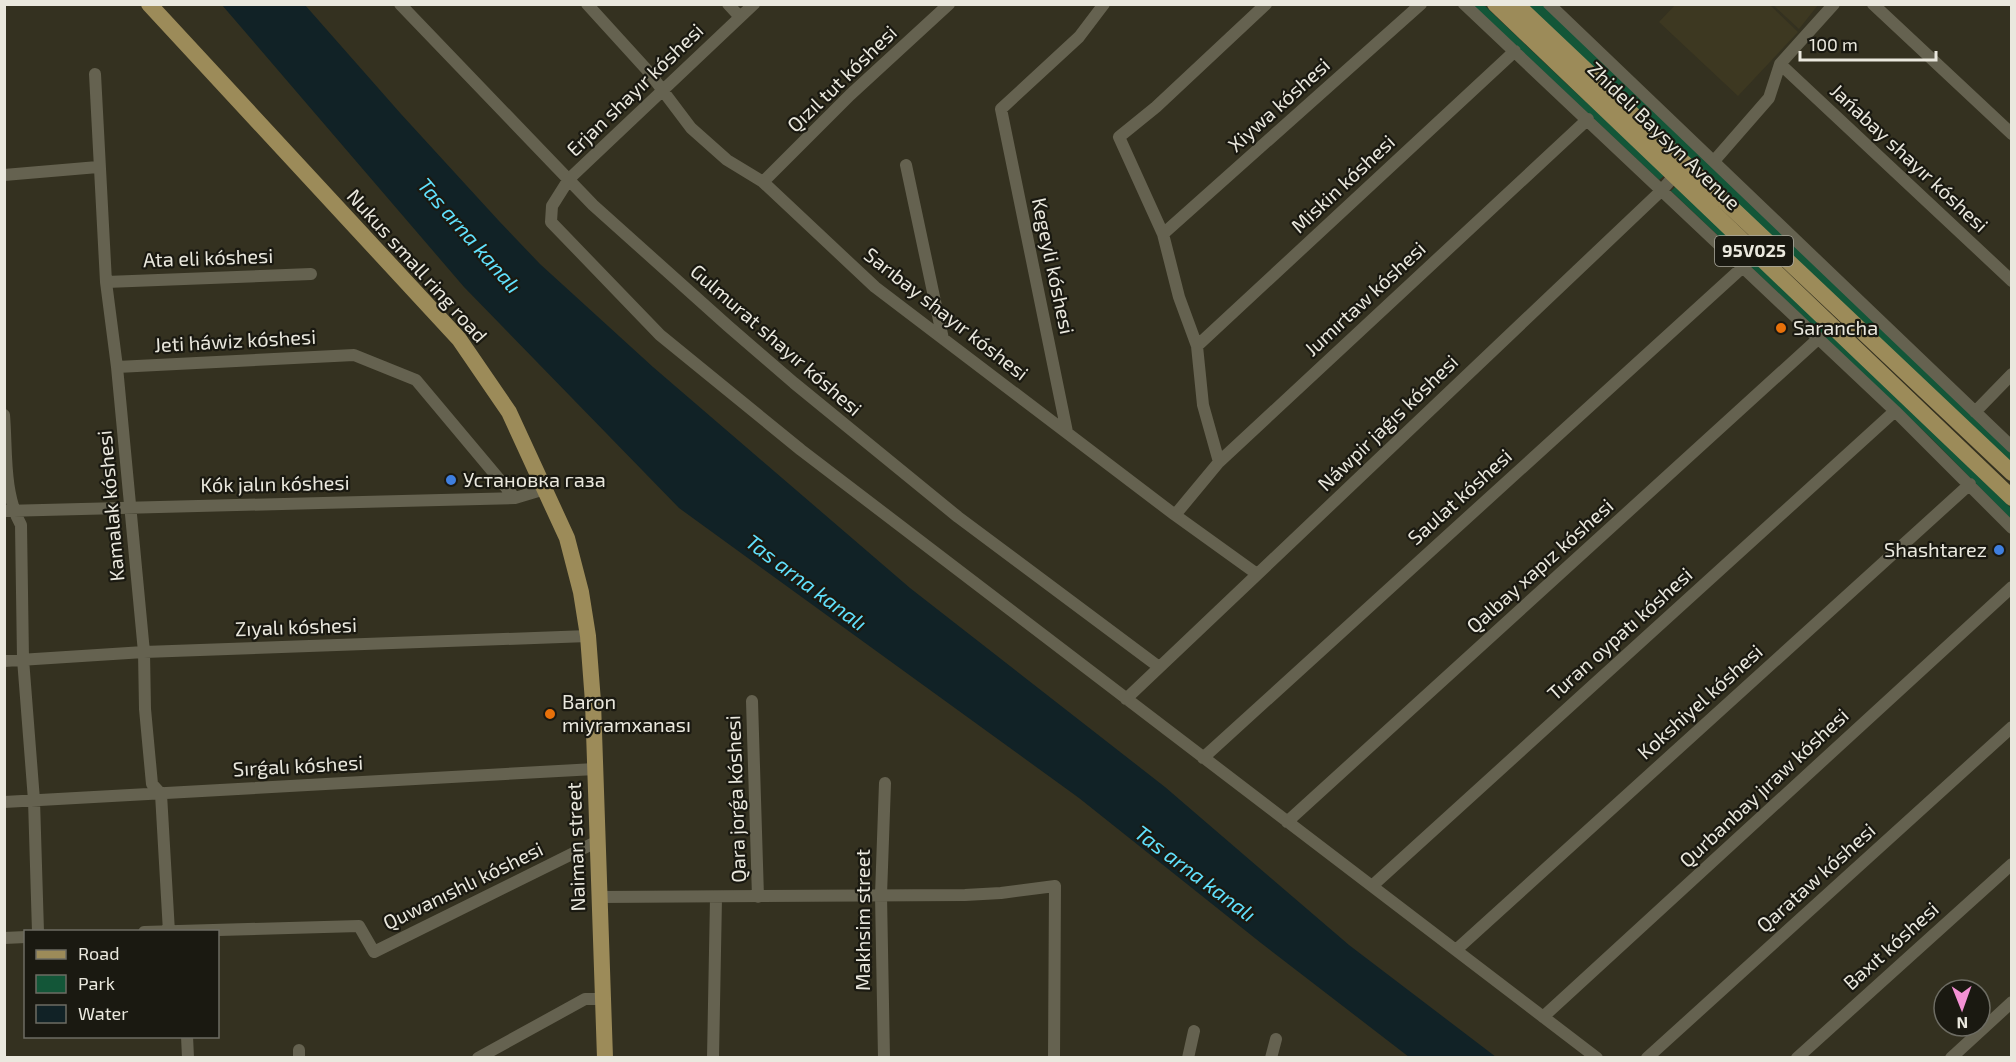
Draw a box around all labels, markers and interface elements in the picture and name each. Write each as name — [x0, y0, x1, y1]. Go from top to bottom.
street label: Erjan shayır kóshesi — [561, 18, 708, 161]
street label: Qızıl tut kóshesi — [782, 20, 901, 137]
scale bar — [1800, 24, 1936, 62]
text: 100 m — [1809, 33, 1858, 55]
street label: Xiywa kóshesi — [1223, 52, 1334, 156]
street label: Zhideli Baysyn Avenue — [1583, 56, 1746, 214]
street label: Jańabay shayır kóshesi — [1826, 78, 1993, 237]
street label: Miskin kóshesi — [1286, 129, 1399, 237]
water label: Tas arna kanalı — [413, 172, 527, 298]
street label: Nukus small ring road — [343, 184, 493, 347]
street label: Kegeyli kóshesi — [1028, 195, 1080, 336]
street label: Jumırtaw kóshesi — [1299, 236, 1430, 360]
road number: 95V025 — [1715, 236, 1793, 266]
street label: Sarıbay shayır kóshesi — [860, 242, 1033, 385]
street label: Ata eli kóshesi — [142, 243, 273, 271]
street label: Gulmurat shayır kóshesi — [686, 258, 867, 420]
place label: Sarancha — [1793, 315, 1878, 339]
marker: Sarancha — [1774, 321, 1788, 335]
street label: Jeti háwiz kóshesi — [153, 324, 317, 356]
street label: Náwpir jaǵıs kóshesi — [1312, 349, 1462, 495]
street label: Kamalak kóshesi — [91, 430, 129, 583]
street label: Saulat kóshesi — [1402, 443, 1516, 549]
place label: Установка газа — [463, 467, 606, 491]
street label: Kók jalın kóshesi — [200, 470, 350, 496]
marker: Установка газа — [444, 473, 458, 487]
street label: Qalbay xapız kóshesi — [1461, 493, 1618, 637]
water label: Tas arna kanalı — [742, 528, 872, 635]
place label: Shashtarez — [1884, 537, 1987, 561]
marker: Shashtarez — [1992, 543, 2006, 557]
street label: Turan oypatı kóshesi — [1542, 562, 1697, 705]
street label: Zıyalı kóshesi — [235, 612, 357, 640]
street label: Kokshiyel kóshesi — [1632, 639, 1767, 764]
place label: Baron miyramxanası — [562, 689, 691, 736]
street label: Qurbanbay jıraw kóshesi — [1674, 703, 1853, 872]
marker: Baron miyramxanası — [543, 707, 557, 721]
street label: Qara jorǵa kóshesi — [720, 715, 750, 883]
street label: Sırǵalı kóshesi — [232, 750, 364, 780]
street label: Naiman street — [561, 782, 589, 912]
street label: Qarataw kóshesi — [1751, 818, 1880, 937]
water label: Tas arna kanalı — [1131, 819, 1261, 926]
street label: Quwanıshlı kóshesi — [379, 836, 546, 934]
street label: Makhsim street — [850, 849, 874, 991]
street label: Baxıt kóshesi — [1838, 896, 1943, 994]
legend — [24, 930, 219, 1038]
text: Road — [78, 942, 119, 964]
text: Park — [78, 972, 115, 994]
north arrow — [1932, 978, 1992, 1038]
text: Water — [78, 1002, 128, 1024]
text: N — [1956, 1014, 1968, 1033]

